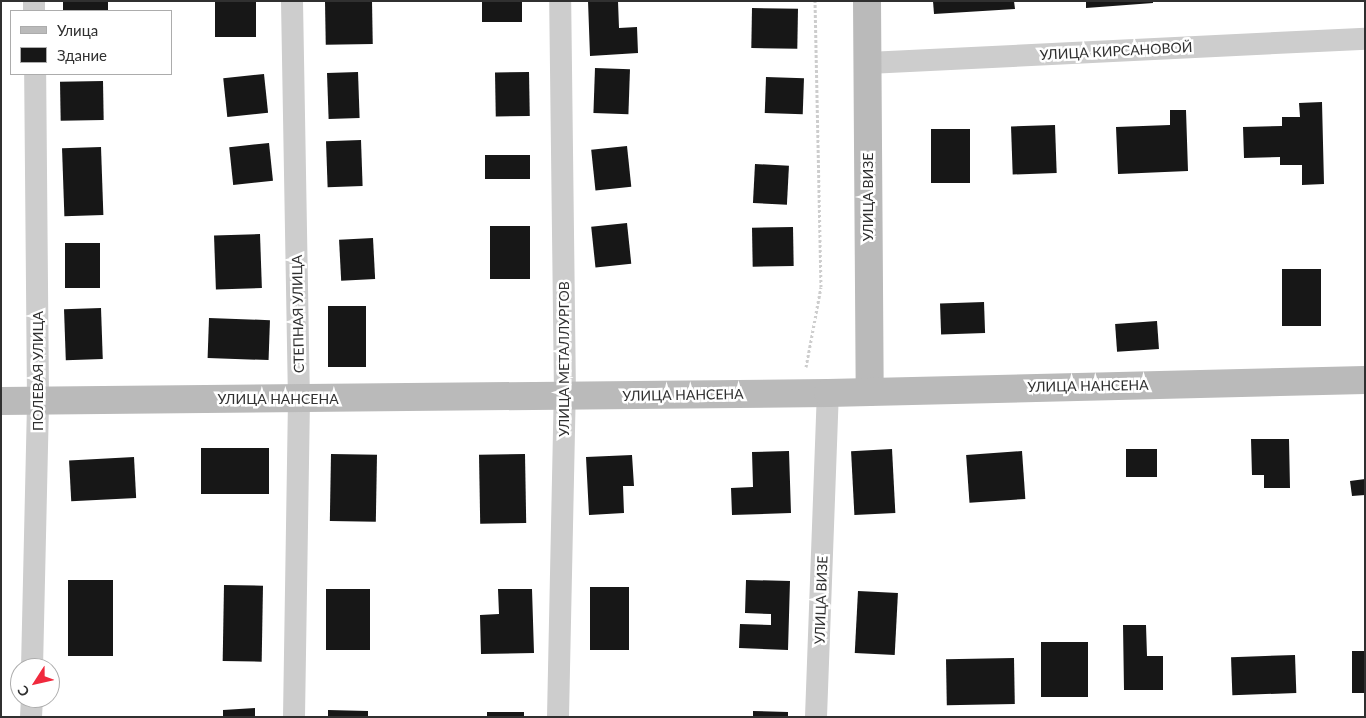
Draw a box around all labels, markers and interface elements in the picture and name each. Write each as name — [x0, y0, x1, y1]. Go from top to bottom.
legend — [10, 10, 172, 75]
text: Улица — [57, 21, 98, 39]
street label: УЛИЦА КИРСАНОВОЙ — [1039, 39, 1193, 63]
text: Здание — [57, 46, 107, 64]
street label: УЛИЦА ВИЗЕ — [860, 153, 876, 241]
street label: СТЕПНАЯ УЛИЦА — [289, 255, 307, 373]
street label: УЛИЦА МЕТАЛЛУРГОВ — [556, 281, 572, 437]
street label: ПОЛЕВАЯ УЛИЦА — [30, 311, 46, 431]
street label: УЛИЦА НАНСЕНА — [1027, 377, 1149, 395]
street label: УЛИЦА НАНСЕНА — [622, 386, 744, 404]
street label: УЛИЦА НАНСЕНА — [217, 391, 339, 407]
street label: УЛИЦА ВИЗЕ — [811, 555, 831, 645]
north arrow — [10, 658, 60, 708]
text: С — [14, 683, 33, 700]

